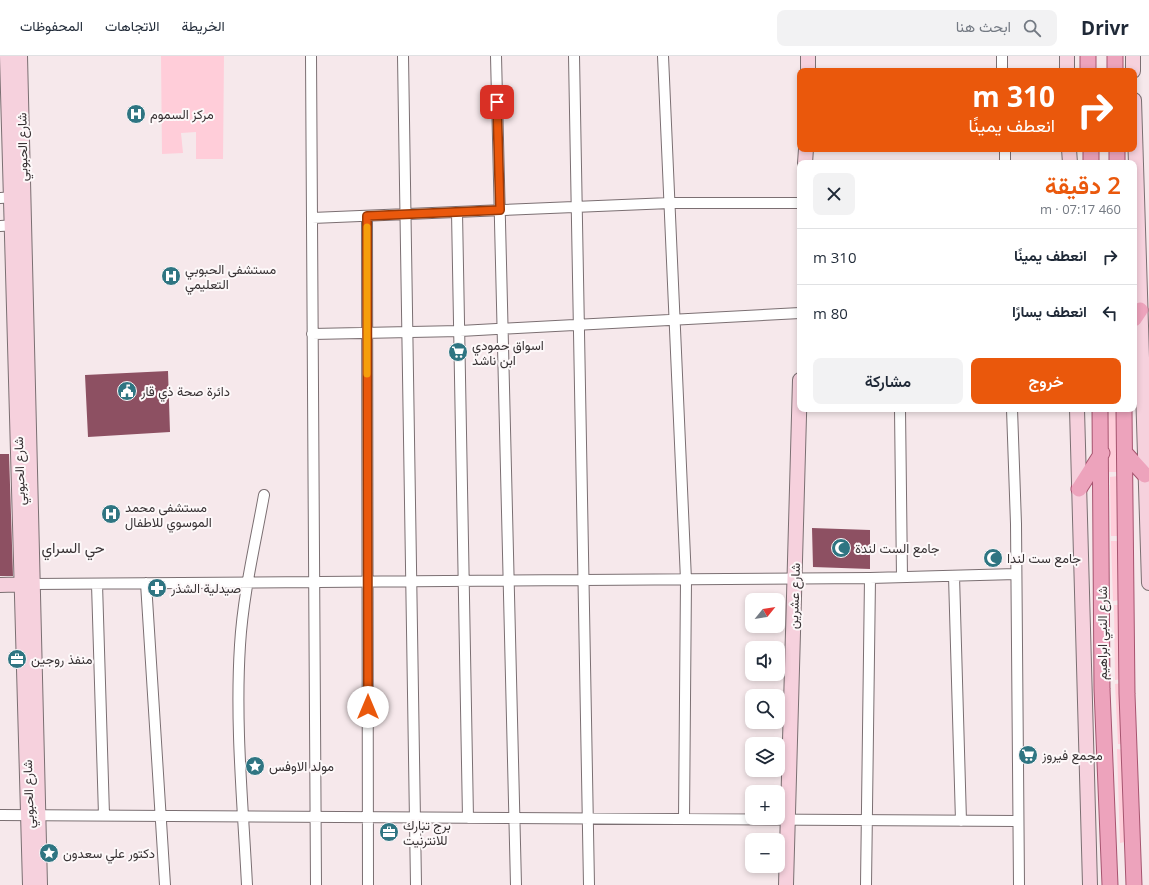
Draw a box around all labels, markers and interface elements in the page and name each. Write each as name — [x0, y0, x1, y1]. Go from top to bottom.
search box — [777, 10, 1057, 46]
text: Drivr — [1081, 15, 1129, 41]
text: المحفوظات — [20, 16, 83, 35]
text: الاتجاهات — [105, 16, 159, 35]
text: الخريطة — [181, 16, 225, 35]
text: ابحث هنا — [956, 16, 1011, 36]
icon: search — [1021, 17, 1043, 39]
text: 310 m — [972, 77, 1055, 115]
icon: right — [1069, 84, 1121, 136]
pin — [480, 85, 514, 119]
icon: arrive — [486, 91, 508, 113]
hospital icon: مركز السموم — [125, 103, 147, 125]
place label: مركز السموم — [150, 105, 214, 123]
street label: شارع الحبوبي — [12, 112, 34, 182]
text: انعطف يمينًا — [969, 113, 1055, 137]
text: 2 دقيقة — [1045, 168, 1121, 201]
button: close — [813, 173, 855, 215]
text: 460 m · 07:17 — [1040, 200, 1121, 218]
text: انعطف يمينًا — [1014, 245, 1087, 265]
icon: right — [1099, 246, 1121, 268]
text: 310 m — [813, 247, 857, 267]
place label: مستشفى الحبوبي التعليمي — [185, 260, 276, 295]
hospital icon: مستشفى الحبوبي التعليمي — [160, 265, 182, 287]
text: انعطف يسارًا — [1012, 301, 1087, 321]
icon: left — [1099, 302, 1121, 324]
text: 80 m — [813, 303, 848, 323]
place label: اسواق حمودي ابن ناشد — [472, 336, 544, 369]
supermarket icon: اسواق حمودي ابن ناشد — [447, 341, 469, 363]
button: مشاركة — [813, 358, 963, 404]
button: خروج — [971, 358, 1121, 404]
public building icon: دائرة صحة ذي قار — [116, 380, 138, 402]
place label: دائرة صحة ذي قار — [140, 382, 230, 402]
street label: شارع الحبوبي — [9, 436, 31, 506]
place label: مستشفى محمد الموسوي للاطفال — [125, 498, 212, 533]
hospital icon: مستشفى محمد الموسوي للاطفال — [100, 503, 122, 525]
district label: حي السراي — [42, 537, 104, 561]
mosque icon: جامع الست لندة — [830, 537, 852, 559]
place label: جامع الست لندة — [855, 539, 940, 558]
mosque icon: جامع ست لندا — [982, 547, 1004, 569]
place label: جامع ست لندا — [1007, 549, 1081, 568]
street label: شارع عشرين — [784, 563, 805, 629]
pharmacy icon: صيدلية الشذر — [146, 577, 168, 599]
place label: صيدلية الشذر — [170, 579, 241, 597]
street label: شارع النبي ابراهيم — [1093, 586, 1113, 680]
north arrow — [745, 593, 785, 633]
map controls — [745, 593, 785, 873]
button: sound — [745, 641, 785, 681]
office icon: منفذ روجين — [6, 648, 28, 670]
place label: منفذ روجين — [31, 650, 92, 668]
position arrow — [347, 686, 389, 728]
button: search — [745, 689, 785, 729]
button: layers — [745, 737, 785, 777]
supermarket icon: مجمع فيروز — [1017, 744, 1039, 766]
place label: مجمع فيروز — [1041, 746, 1103, 765]
place icon: مولد الاوفس — [244, 755, 266, 777]
place label: مولد الاوفس — [269, 757, 334, 775]
street label: شارع الحبوبي — [18, 759, 40, 829]
button: + — [745, 785, 785, 825]
place label: برج تبارك للانترنيت — [403, 816, 451, 849]
office icon: برج تبارك للانترنيت — [378, 821, 400, 843]
button: − — [745, 833, 785, 873]
place icon: دكتور علي سعدون — [38, 842, 60, 864]
place label: دكتور علي سعدون — [63, 844, 155, 864]

